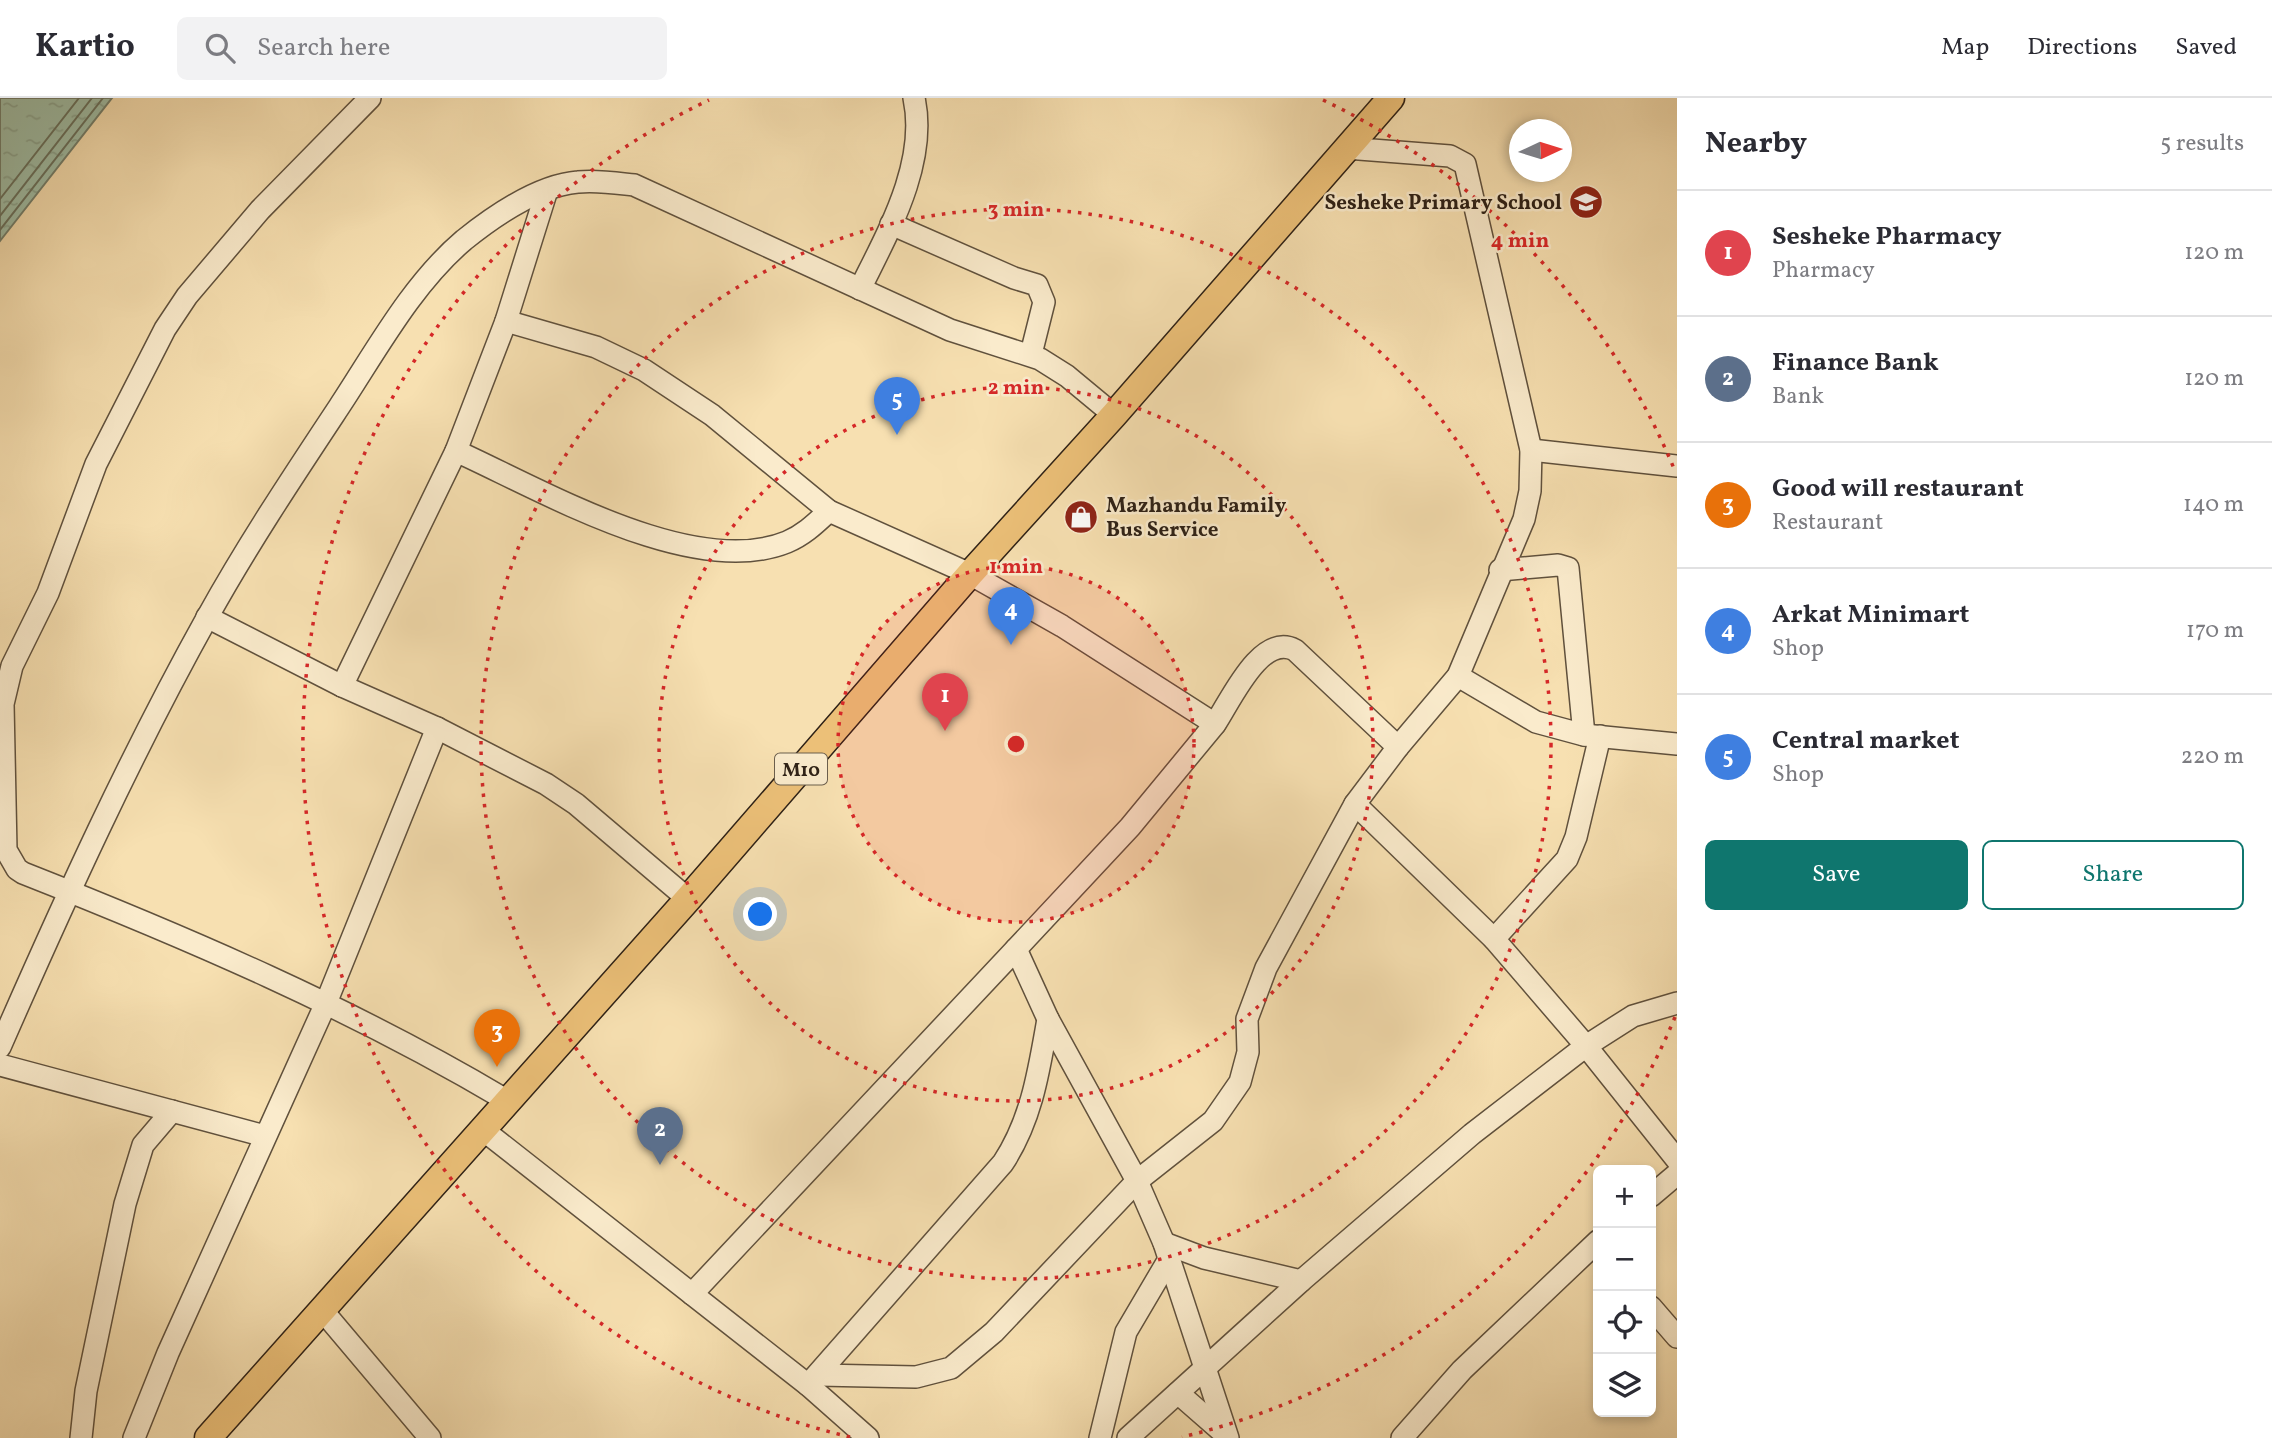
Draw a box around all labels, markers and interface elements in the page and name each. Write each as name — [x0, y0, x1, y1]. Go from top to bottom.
search box — [177, 17, 667, 80]
text: Kartio — [35, 25, 135, 71]
icon: search — [201, 29, 239, 67]
text: Search here — [257, 30, 390, 66]
text: Map — [1941, 31, 1989, 65]
text: Directions — [2027, 31, 2137, 65]
text: Saved — [2175, 31, 2237, 65]
north arrow — [1509, 119, 1572, 182]
text: Nearby — [1705, 123, 1807, 165]
text: 5 results — [2160, 128, 2244, 160]
school or university icon: Sesheke Primary School — [1567, 183, 1605, 221]
place label: Sesheke Primary School — [1324, 189, 1562, 218]
text: 3 min — [988, 196, 1044, 225]
text: Sesheke Pharmacy — [1772, 219, 2002, 255]
text: 4 min — [1491, 227, 1549, 256]
text: 1 — [1723, 237, 1733, 269]
text: 120 m — [2184, 237, 2244, 269]
text: Pharmacy — [1772, 255, 1875, 287]
text: Finance Bank — [1772, 345, 1939, 381]
text: 2 — [1722, 363, 1734, 395]
text: 120 m — [2184, 363, 2244, 395]
text: 2 min — [988, 374, 1044, 403]
pin: 5 — [874, 377, 920, 435]
text: Bank — [1772, 381, 1824, 413]
text: Good will restaurant — [1772, 471, 2024, 507]
text: 3 — [1722, 489, 1734, 521]
text: 140 m — [2183, 489, 2244, 521]
place label: Mazhandu Family Bus Service — [1106, 492, 1286, 545]
shop icon: Mazhandu Family Bus Service — [1062, 498, 1100, 536]
text: Restaurant — [1772, 507, 1883, 539]
text: 1 min — [989, 553, 1043, 582]
pin: 4 — [988, 587, 1034, 645]
text: Arkat Minimart — [1772, 597, 1969, 633]
text: 4 — [1721, 615, 1735, 647]
text: 170 m — [2186, 615, 2244, 647]
text: Shop — [1772, 633, 1824, 665]
pin: 1 — [922, 673, 968, 731]
text: Central market — [1772, 723, 1959, 759]
centre of rings — [1004, 732, 1028, 756]
text: 5 — [1722, 741, 1734, 773]
text: 220 m — [2181, 741, 2244, 773]
road number: M10 — [775, 754, 827, 784]
text: Shop — [1772, 759, 1824, 791]
button: Save — [1705, 840, 1968, 910]
button: Share — [1982, 840, 2244, 910]
your location — [743, 897, 777, 931]
pin: 3 — [474, 1009, 520, 1067]
pin: 2 — [637, 1107, 683, 1165]
map controls — [1593, 1165, 1656, 1417]
button: + — [1593, 1165, 1656, 1228]
button: − — [1593, 1228, 1656, 1291]
button: locate — [1593, 1291, 1656, 1354]
button: layers — [1593, 1354, 1656, 1417]

